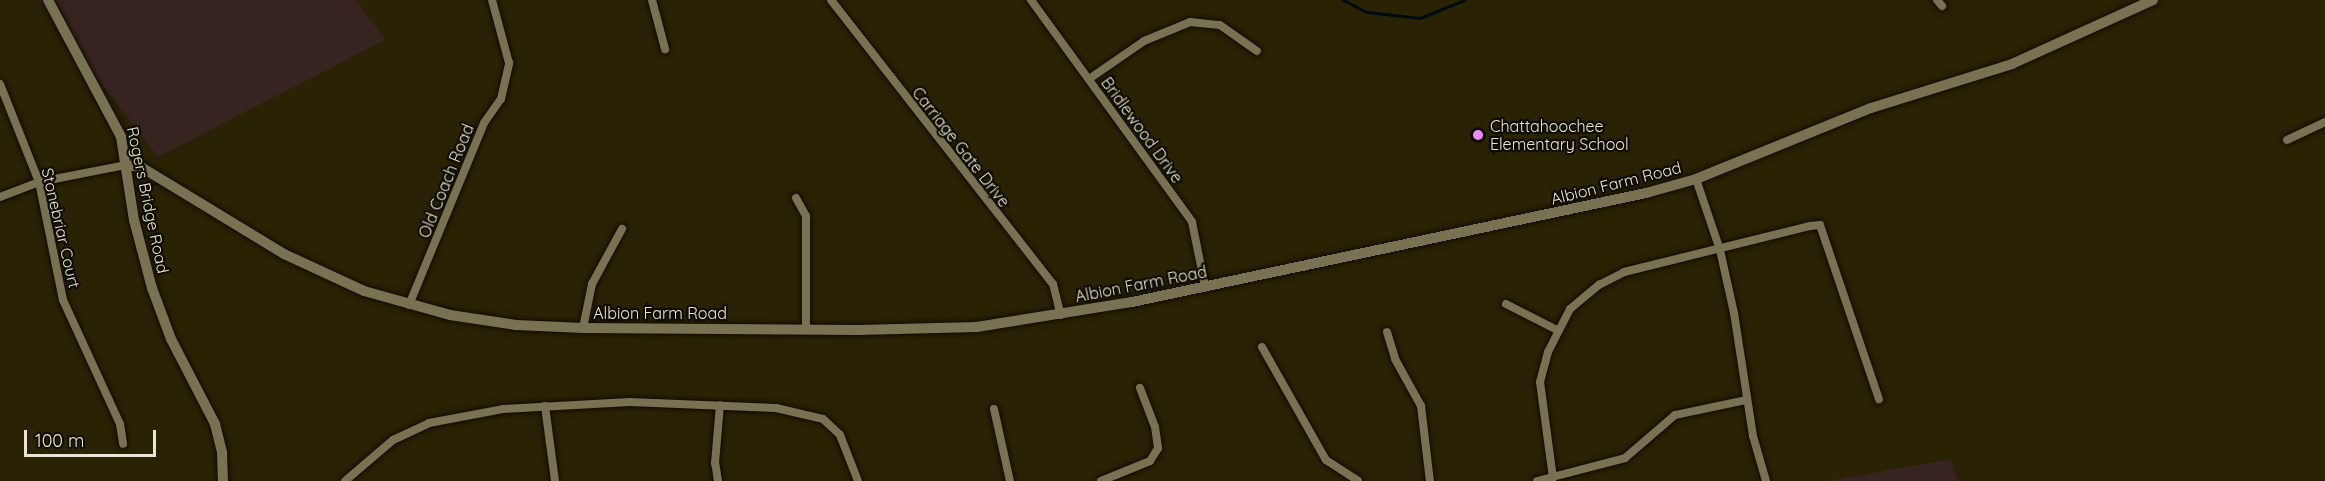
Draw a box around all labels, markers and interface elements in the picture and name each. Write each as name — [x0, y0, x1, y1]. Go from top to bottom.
street label: Bridlewood Drive — [1097, 73, 1187, 187]
street label: Carriage Gate Drive — [908, 83, 1014, 211]
place label: Chattahoochee Elementary School — [1490, 116, 1629, 154]
street label: Old Coach Road — [414, 121, 478, 241]
street label: Rogers Bridge Road — [123, 125, 173, 275]
marker: Chattahoochee Elementary School — [1471, 128, 1485, 142]
street label: Albion Farm Road — [1549, 158, 1683, 208]
street label: Stonebriar Court — [38, 166, 84, 290]
street label: Albion Farm Road — [1074, 262, 1208, 306]
street label: Albion Farm Road — [593, 303, 727, 323]
scale bar — [27, 418, 159, 456]
text: 100 m — [35, 429, 84, 452]

